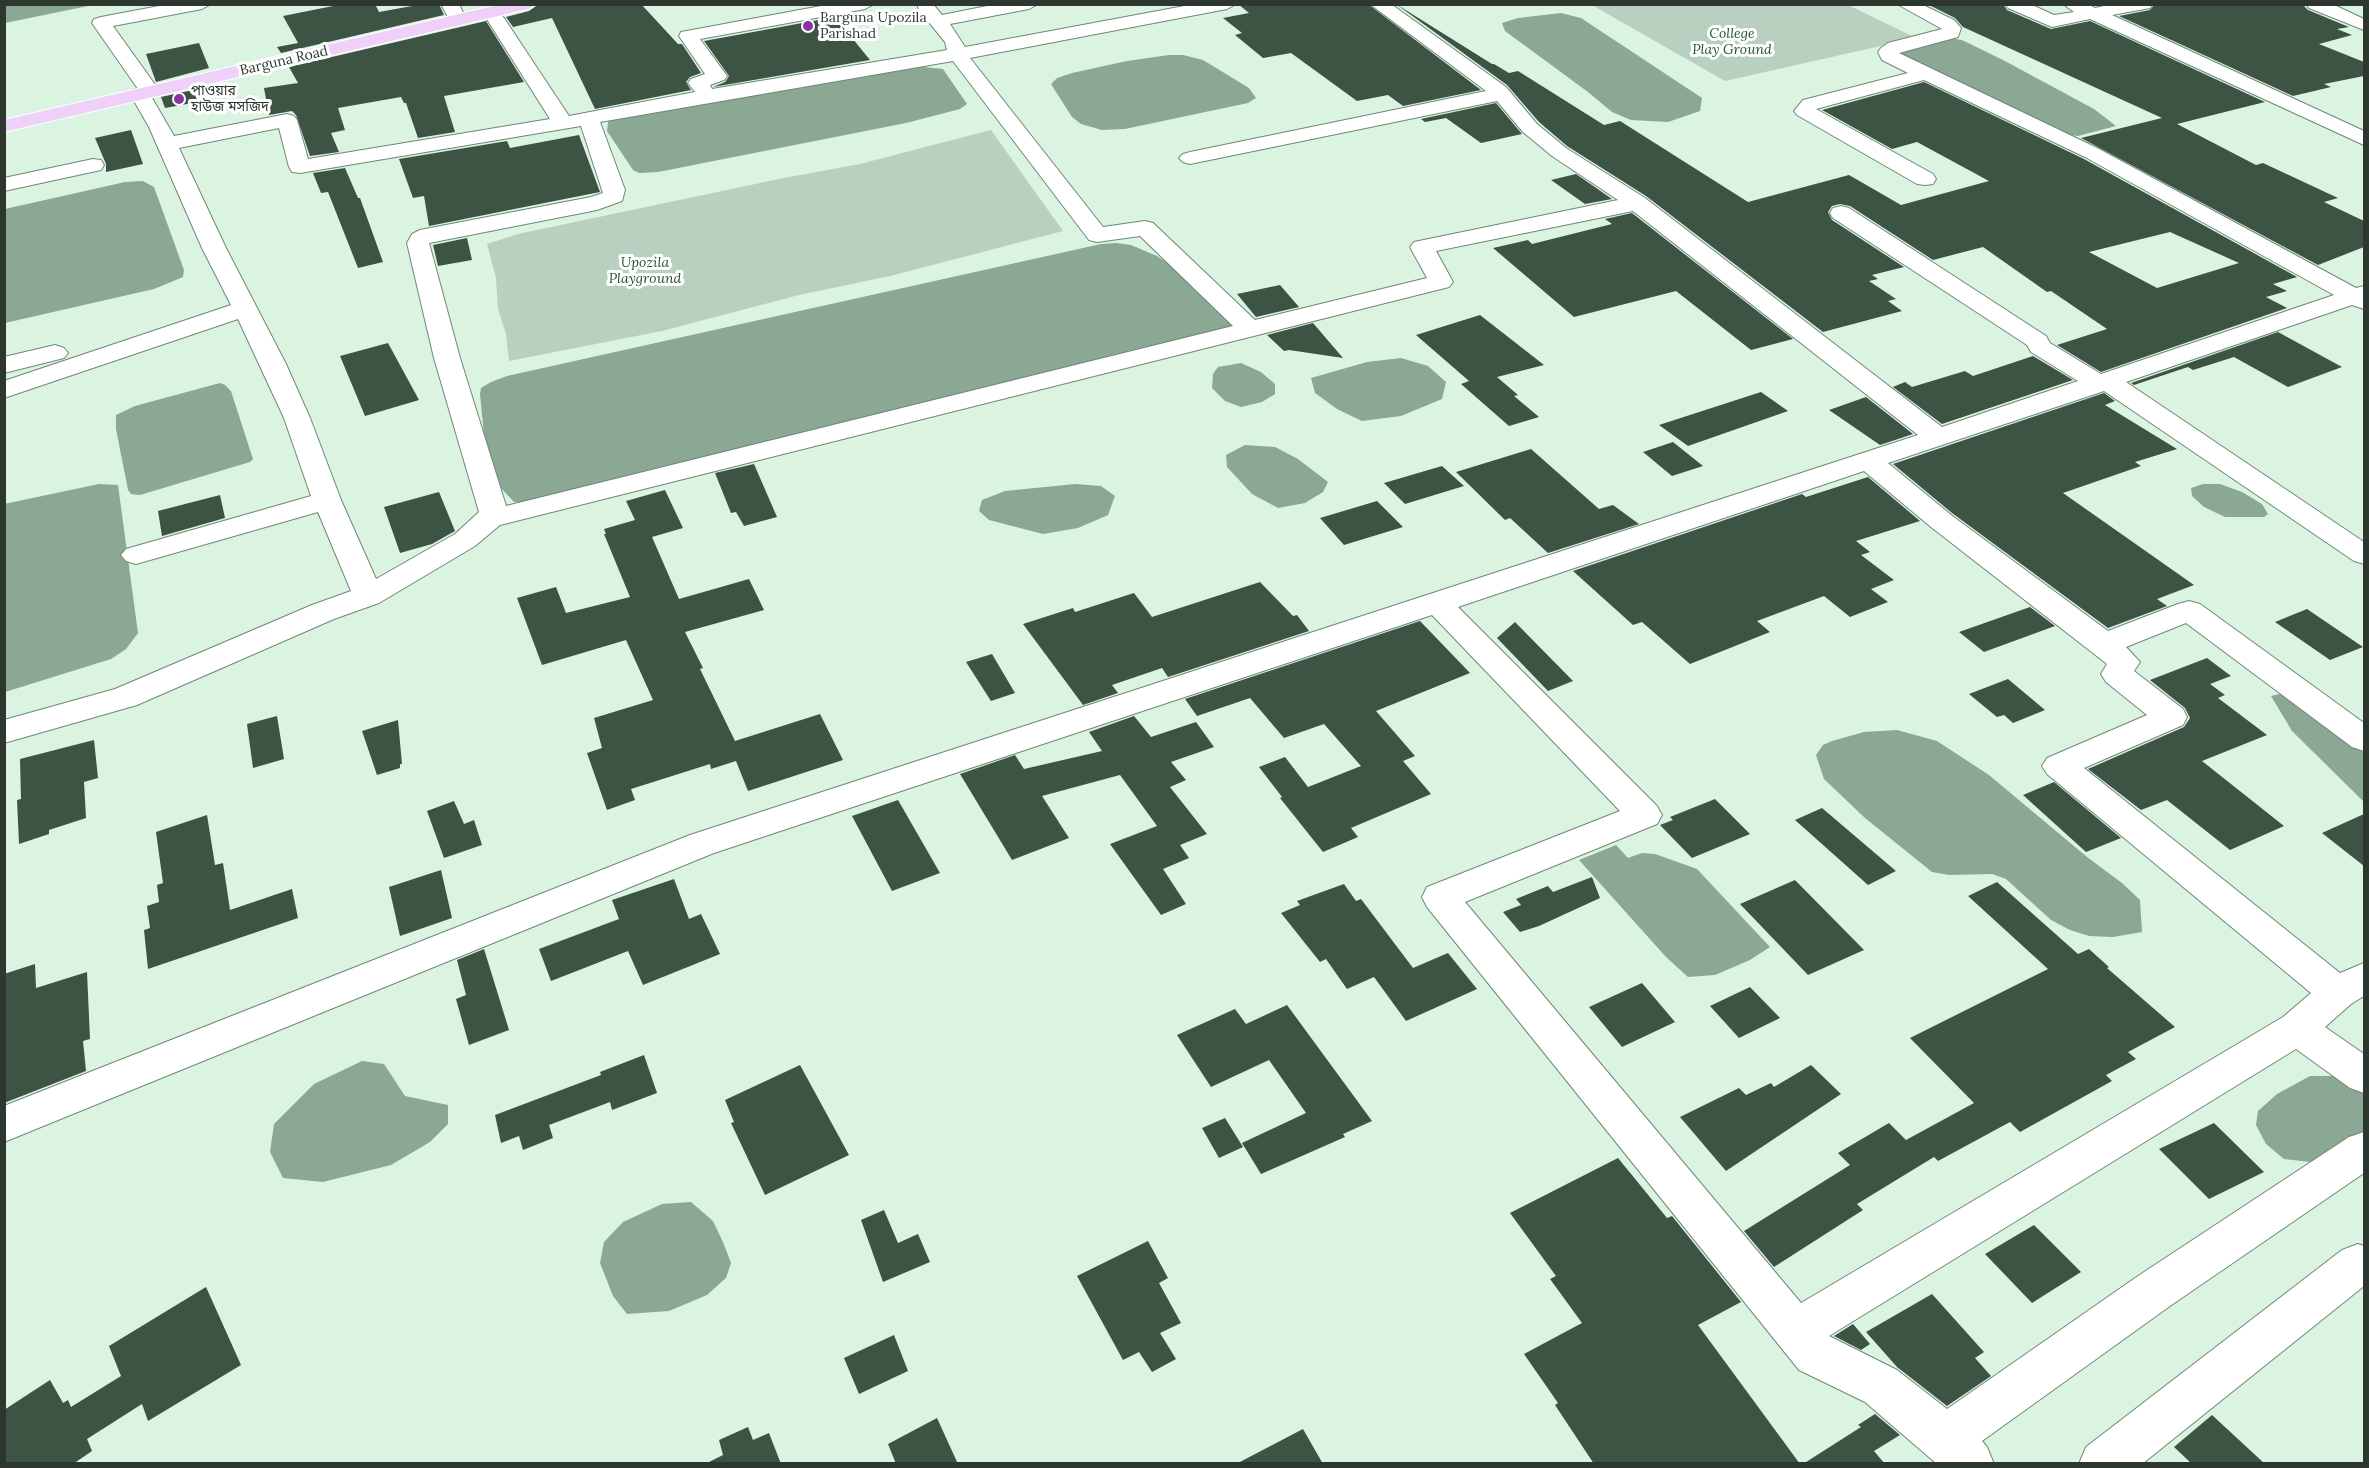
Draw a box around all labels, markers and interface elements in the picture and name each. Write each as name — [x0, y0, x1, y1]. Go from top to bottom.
place label: Barguna Upozila Parishad — [820, 10, 927, 42]
marker: Barguna Upozila Parishad — [801, 19, 815, 33]
park label: College Play Ground — [1692, 26, 1772, 58]
street label: Barguna Road — [238, 43, 330, 79]
place label: পাওয়ার হাউজ মসজিদ — [191, 83, 269, 116]
marker: পাওয়ার হাউজ মসজিদ — [172, 92, 186, 106]
park label: Upozila Playground — [609, 255, 681, 288]

